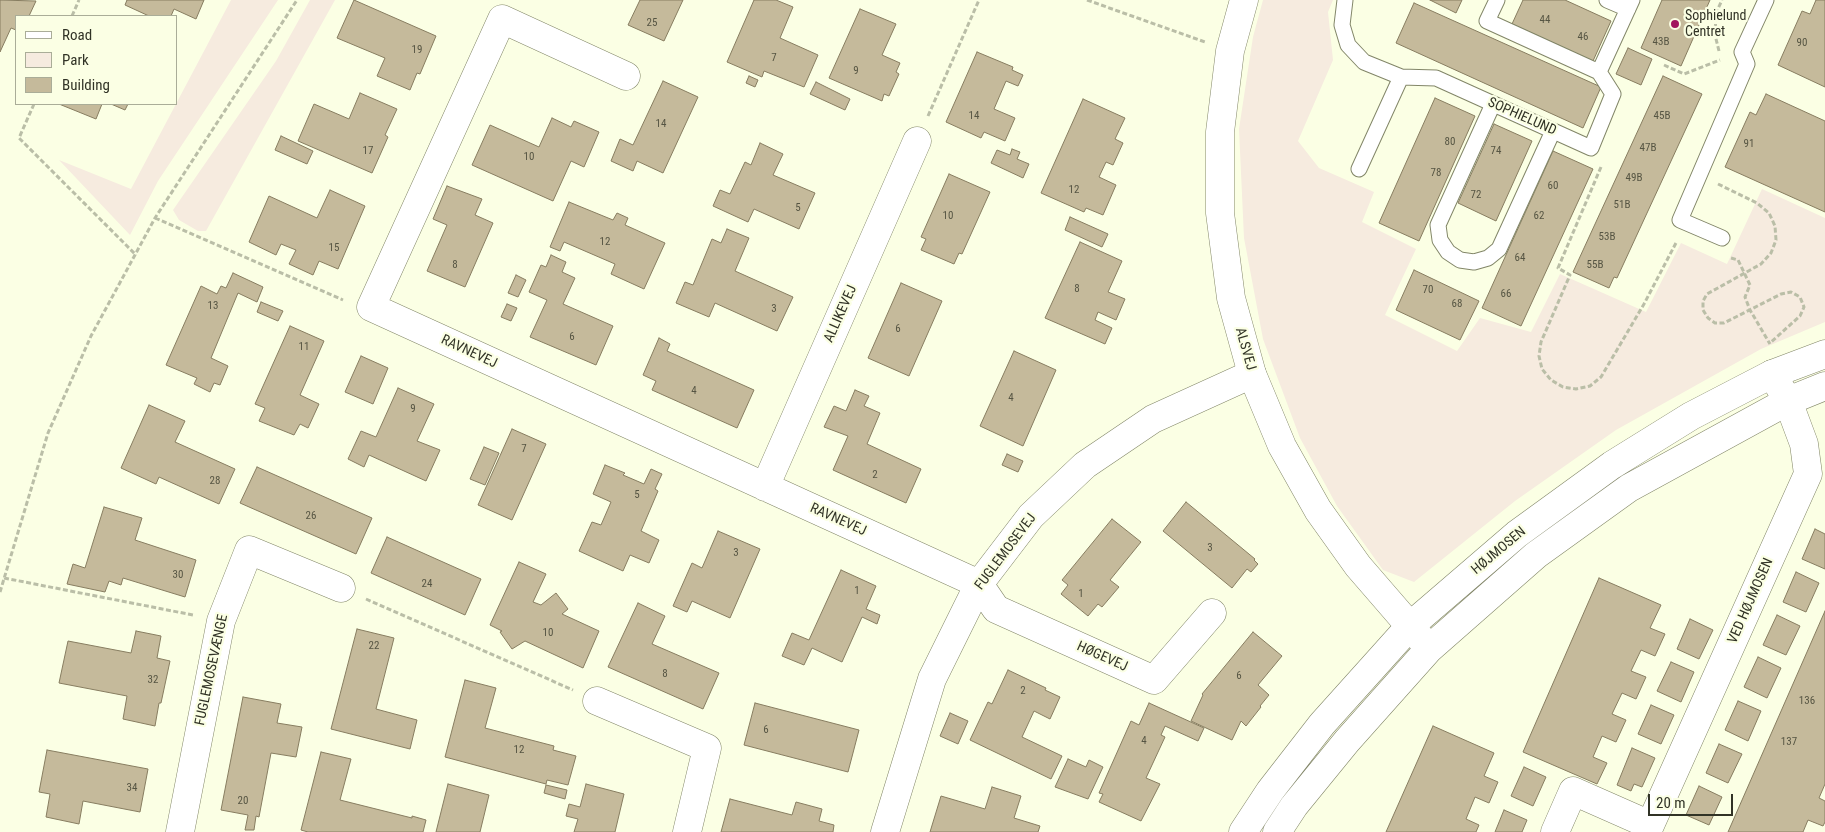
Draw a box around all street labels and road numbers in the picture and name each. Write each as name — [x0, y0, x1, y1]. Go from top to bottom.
street label: SOPHIELUND — [1485, 94, 1559, 140]
street label: ALLIKEVEJ — [821, 283, 861, 345]
street label: ALSVEJ — [1231, 326, 1259, 372]
street label: RAVNEVEJ — [438, 332, 500, 372]
street label: RAVNEVEJ — [807, 500, 869, 540]
street label: FUGLEMOSEVEJ — [972, 511, 1040, 593]
street label: HØJMOSEN — [1468, 523, 1530, 579]
street label: VED HØJMOSEN — [1725, 556, 1777, 646]
street label: FUGLEMOSEVÆNGE — [192, 613, 232, 727]
street label: HØGEVEJ — [1074, 638, 1130, 676]

